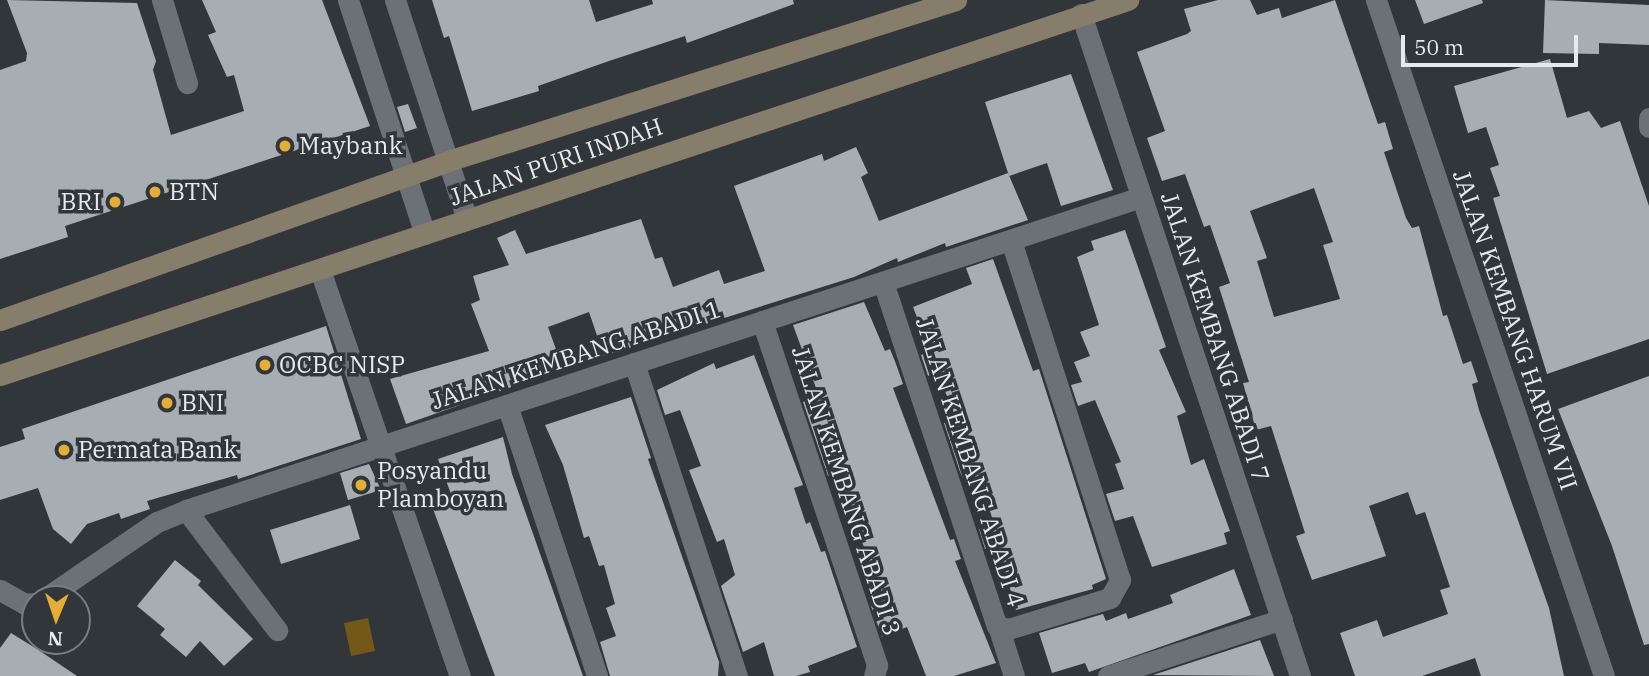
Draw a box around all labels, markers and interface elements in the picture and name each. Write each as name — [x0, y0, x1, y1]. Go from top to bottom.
scale bar — [1404, 21, 1581, 65]
text: 50 m — [1414, 33, 1464, 61]
street label: JALAN PURI INDAH — [446, 112, 666, 212]
place label: Maybank — [299, 132, 403, 160]
marker: Maybank — [277, 138, 293, 154]
street label: JALAN KEMBANG HARUM VII — [1447, 166, 1583, 494]
place label: BTN — [169, 178, 219, 206]
marker: BTN — [147, 184, 163, 200]
place label: BRI — [60, 188, 101, 216]
street label: JALAN KEMBANG ABADI 7 — [1155, 189, 1275, 485]
marker: BRI — [107, 194, 123, 210]
street label: JALAN KEMBANG ABADI 1 — [428, 295, 724, 415]
street label: JALAN KEMBANG ABADI 4 — [910, 314, 1030, 610]
street label: JALAN KEMBANG ABADI 3 — [786, 343, 906, 639]
place label: OCBC NISP — [279, 351, 405, 379]
marker: OCBC NISP — [257, 357, 273, 373]
place label: BNI — [181, 389, 224, 417]
marker: BNI — [159, 395, 175, 411]
place label: Permata Bank — [78, 436, 237, 464]
marker: Permata Bank — [56, 442, 72, 458]
place label: Posyandu Plamboyan — [377, 457, 504, 513]
marker: Posyandu Plamboyan — [351, 475, 371, 495]
north arrow — [21, 585, 91, 655]
text: N — [47, 627, 63, 651]

